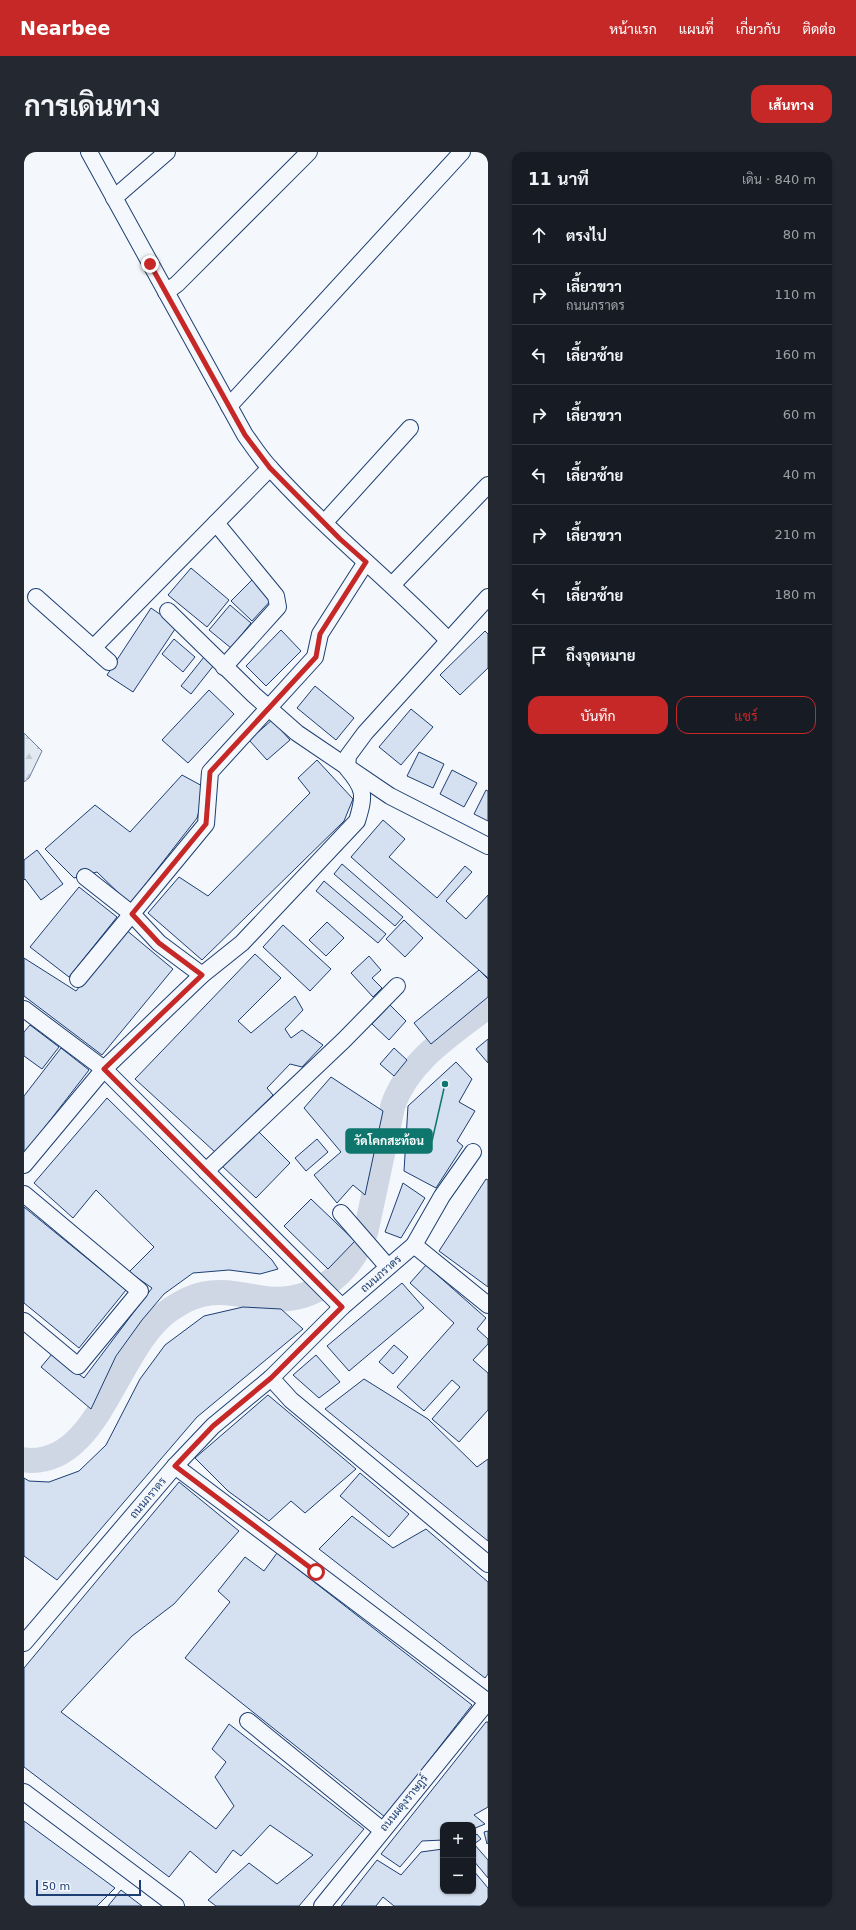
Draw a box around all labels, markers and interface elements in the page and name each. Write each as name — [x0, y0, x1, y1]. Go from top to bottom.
text: Nearbee — [20, 17, 110, 39]
text: หน้าแรก — [609, 21, 657, 37]
text: แผนที่ — [679, 21, 714, 37]
text: เกี่ยวกับ — [736, 21, 780, 37]
text: ติดต่อ — [802, 21, 836, 37]
button: เส้นทาง — [751, 85, 832, 123]
text: การเดินทาง — [24, 90, 160, 123]
text: 11 นาที — [528, 169, 589, 189]
text: เดิน · 840 m — [742, 172, 816, 187]
icon: ahead — [528, 224, 550, 246]
text: ตรงไป — [566, 227, 607, 245]
text: 80 m — [783, 227, 816, 242]
route end — [141, 255, 159, 273]
text: เลี้ยวขวา — [566, 278, 622, 296]
icon: right — [528, 284, 550, 306]
text: 110 m — [774, 287, 816, 302]
text: ถนนภราดร — [566, 298, 625, 313]
icon: left — [528, 344, 550, 366]
text: เลี้ยวซ้าย — [566, 347, 623, 365]
text: 160 m — [774, 347, 816, 362]
icon: right — [528, 404, 550, 426]
text: เลี้ยวขวา — [566, 407, 622, 425]
text: 60 m — [783, 407, 816, 422]
icon: left — [528, 464, 550, 486]
text: เลี้ยวซ้าย — [566, 467, 623, 485]
text: 40 m — [783, 467, 816, 482]
icon: right — [528, 524, 550, 546]
text: เลี้ยวขวา — [566, 527, 622, 545]
text: 210 m — [774, 527, 816, 542]
icon: left — [528, 584, 550, 606]
text: เลี้ยวซ้าย — [566, 587, 623, 605]
text: 180 m — [774, 587, 816, 602]
icon: arrive — [528, 644, 550, 666]
text: ถึงจุดหมาย — [566, 647, 636, 665]
button: บันทึก — [528, 696, 668, 734]
button: แชร์ — [676, 696, 816, 734]
callout: วัดโคกสะท้อน — [346, 1129, 432, 1153]
text: วัดโคกสะท้อน — [354, 1133, 424, 1148]
street label: ถนนภราดร — [358, 1253, 404, 1295]
street label: ถนนภราดร — [127, 1475, 169, 1521]
route start — [307, 1563, 325, 1581]
street label: ถนนผดุงราษฎร์ — [376, 1771, 432, 1835]
map controls — [440, 1822, 476, 1894]
button: + — [440, 1822, 476, 1858]
button: − — [440, 1858, 476, 1894]
scale bar — [36, 1878, 141, 1897]
text: 50 m — [42, 1880, 70, 1893]

